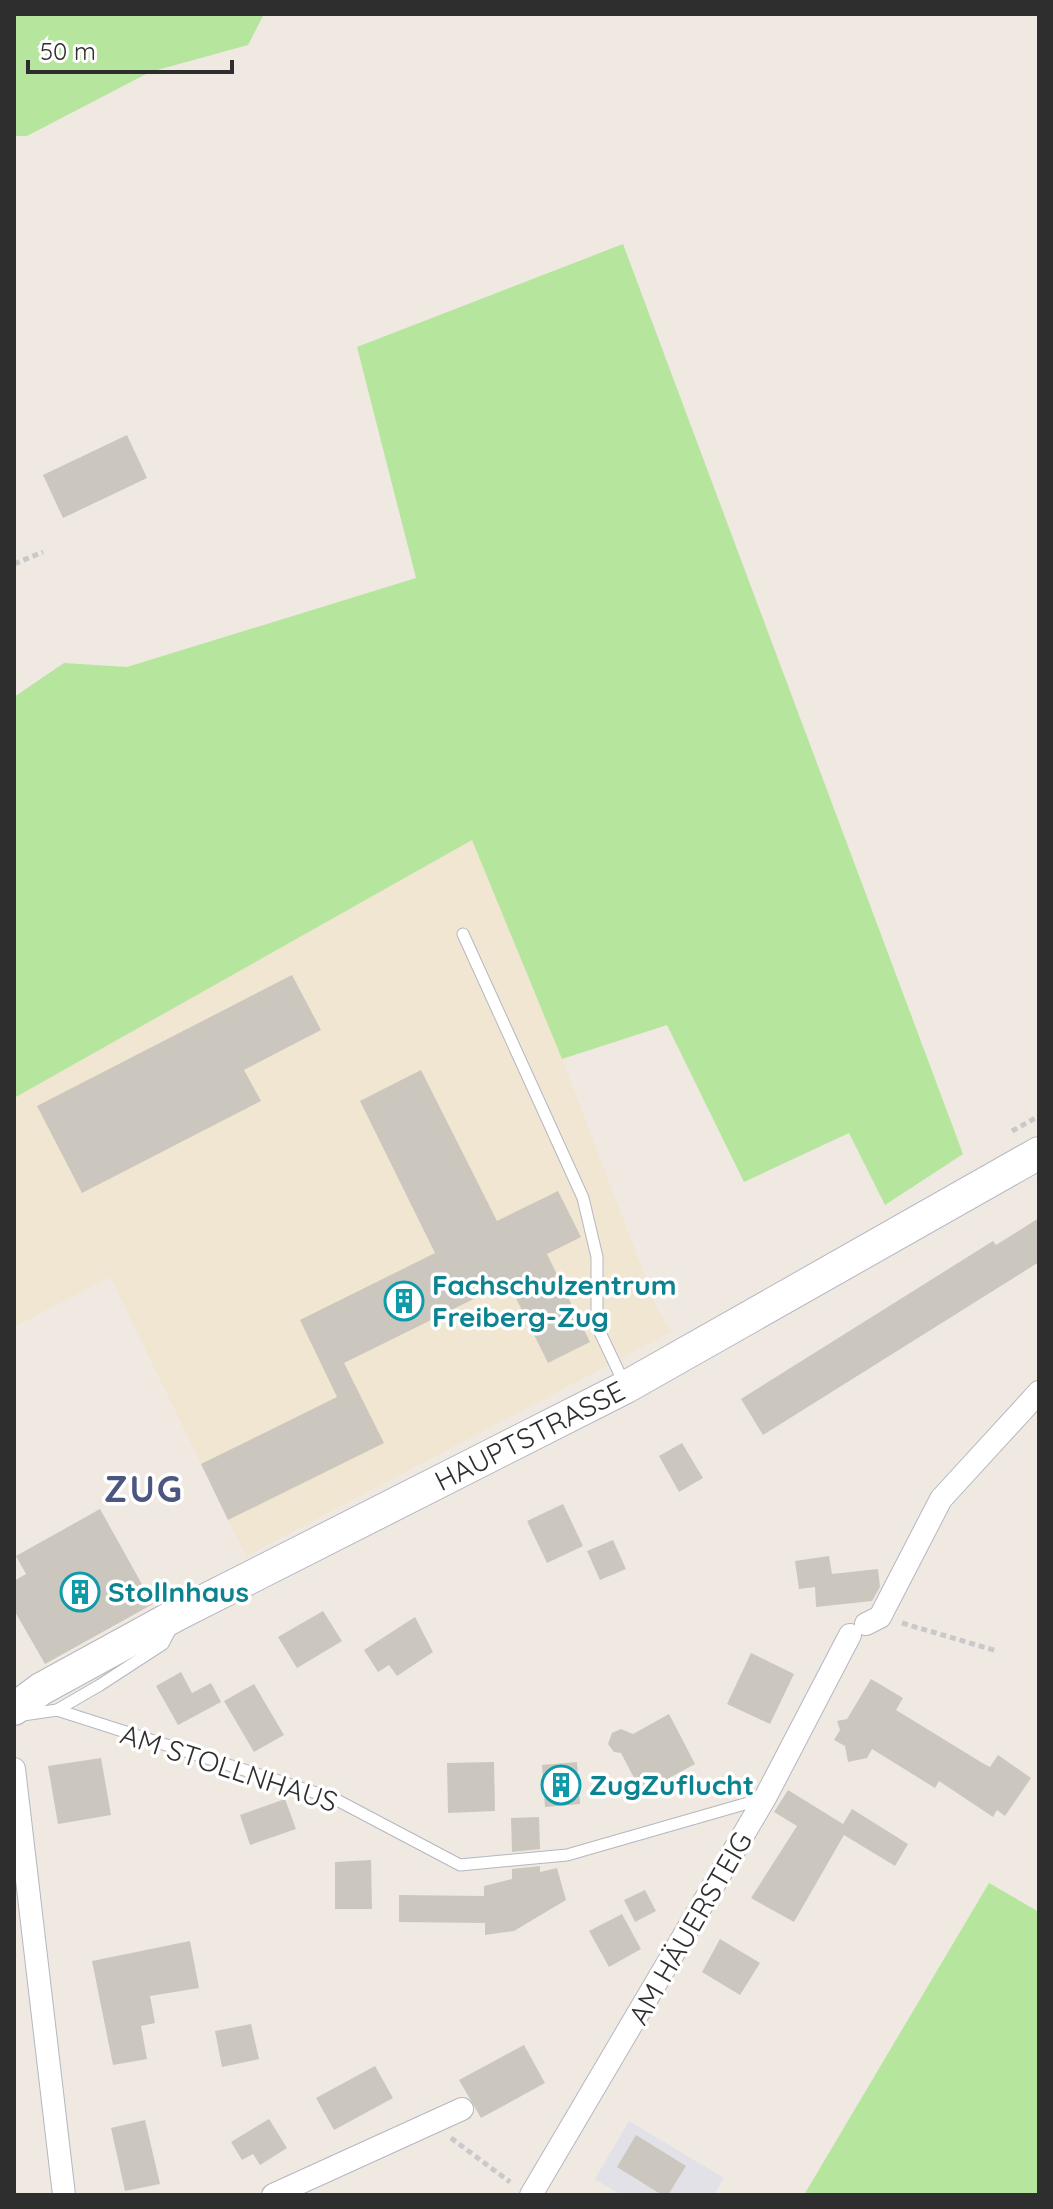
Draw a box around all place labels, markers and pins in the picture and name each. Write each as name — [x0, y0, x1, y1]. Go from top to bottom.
place label: Fachschulzentrum Freiberg-Zug — [432, 1267, 677, 1334]
building icon: Fachschulzentrum Freiberg-Zug — [383, 1280, 425, 1322]
building icon: Stollnhaus — [59, 1571, 101, 1613]
place label: Stollnhaus — [108, 1574, 249, 1609]
building icon: ZugZuflucht — [540, 1764, 582, 1806]
place label: ZugZuflucht — [589, 1767, 754, 1802]

